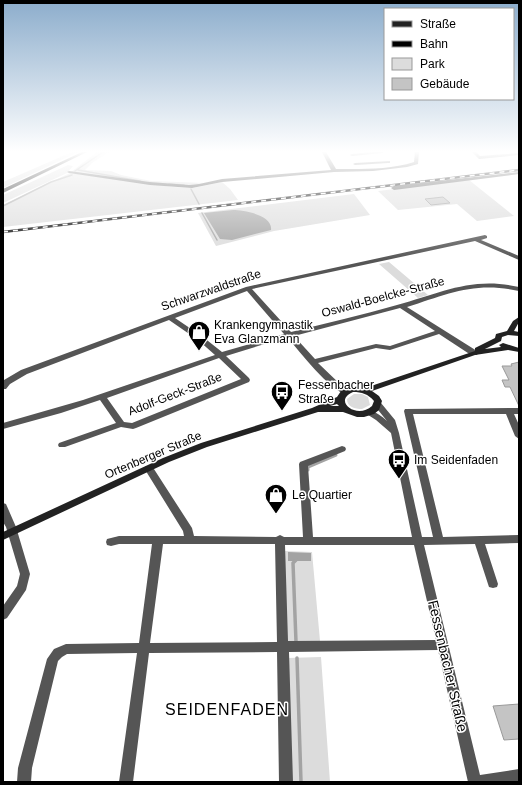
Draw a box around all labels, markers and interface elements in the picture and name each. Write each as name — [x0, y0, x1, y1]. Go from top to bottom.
legend — [384, 8, 514, 100]
text: Straße — [420, 17, 456, 31]
text: Bahn — [420, 37, 448, 51]
text: Park — [420, 57, 446, 71]
text: Gebäude — [420, 77, 470, 91]
street label: Schwarzwaldstraße — [159, 266, 263, 314]
street label: Oswald-Boelcke-Straße — [320, 274, 446, 320]
place label: Krankengymnastik Eva Glanzmann — [214, 318, 314, 346]
shop icon: Krankengymnastik Eva Glanzmann — [186, 319, 212, 352]
street label: Adolf-Geck-Straße — [126, 370, 224, 418]
place label: Fessenbacher Straße — [298, 378, 374, 406]
bus stop icon: Fessenbacher Straße — [269, 379, 295, 412]
street label: Ortenberger Straße — [102, 428, 204, 482]
bus stop icon: Im Seidenfaden — [386, 447, 412, 480]
place label: Im Seidenfaden — [414, 453, 498, 467]
shop icon: Le Quartier — [263, 482, 289, 515]
place label: Le Quartier — [292, 488, 352, 502]
street label: Fessenbacher Straße — [425, 599, 471, 734]
district label: SEIDENFADEN — [165, 701, 289, 718]

